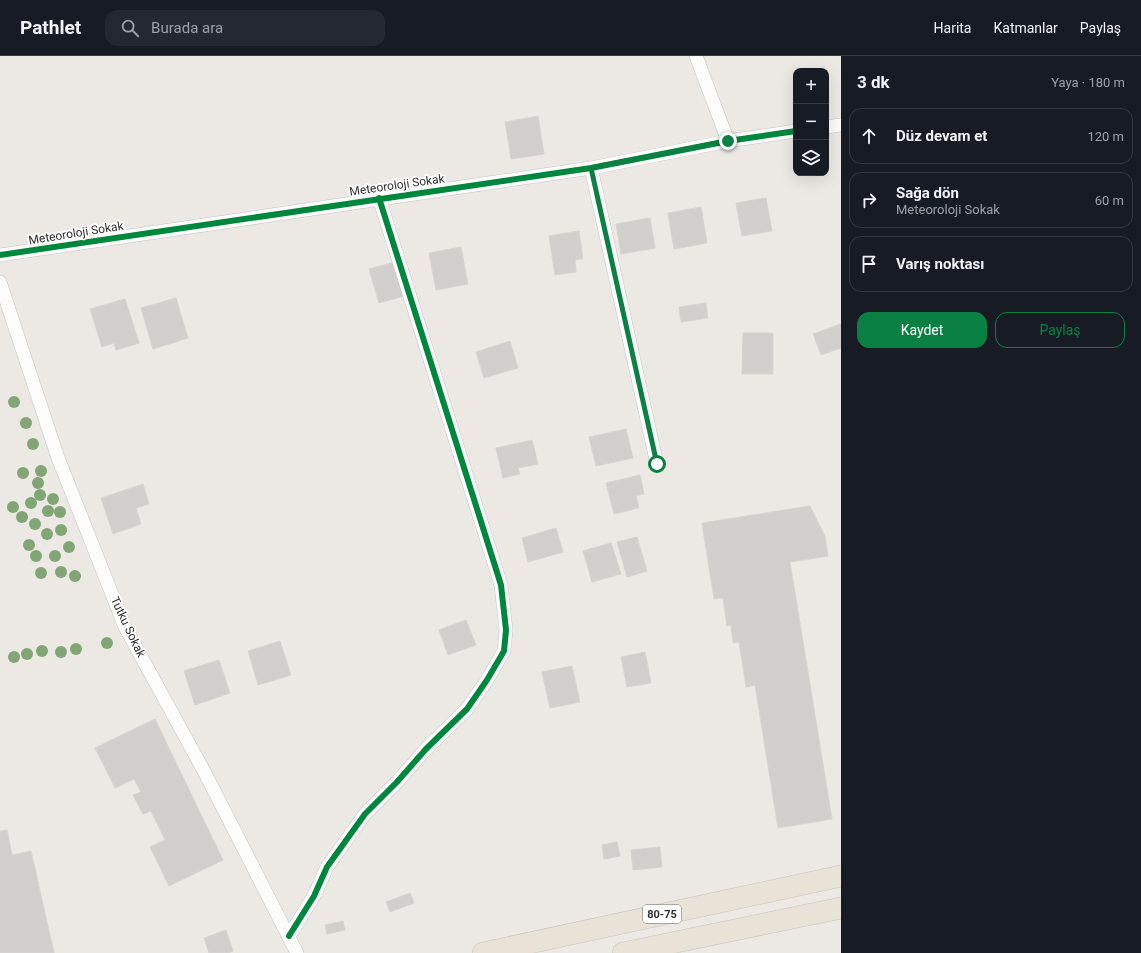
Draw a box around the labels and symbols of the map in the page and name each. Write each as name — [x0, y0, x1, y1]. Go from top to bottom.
route end — [719, 132, 737, 150]
street label: Meteoroloji Sokak — [349, 171, 446, 199]
street label: Meteoroloji Sokak — [28, 218, 125, 247]
route start — [648, 455, 666, 473]
street label: Tutku Sokak — [108, 594, 149, 660]
road number: 80-75 — [643, 905, 681, 923]

